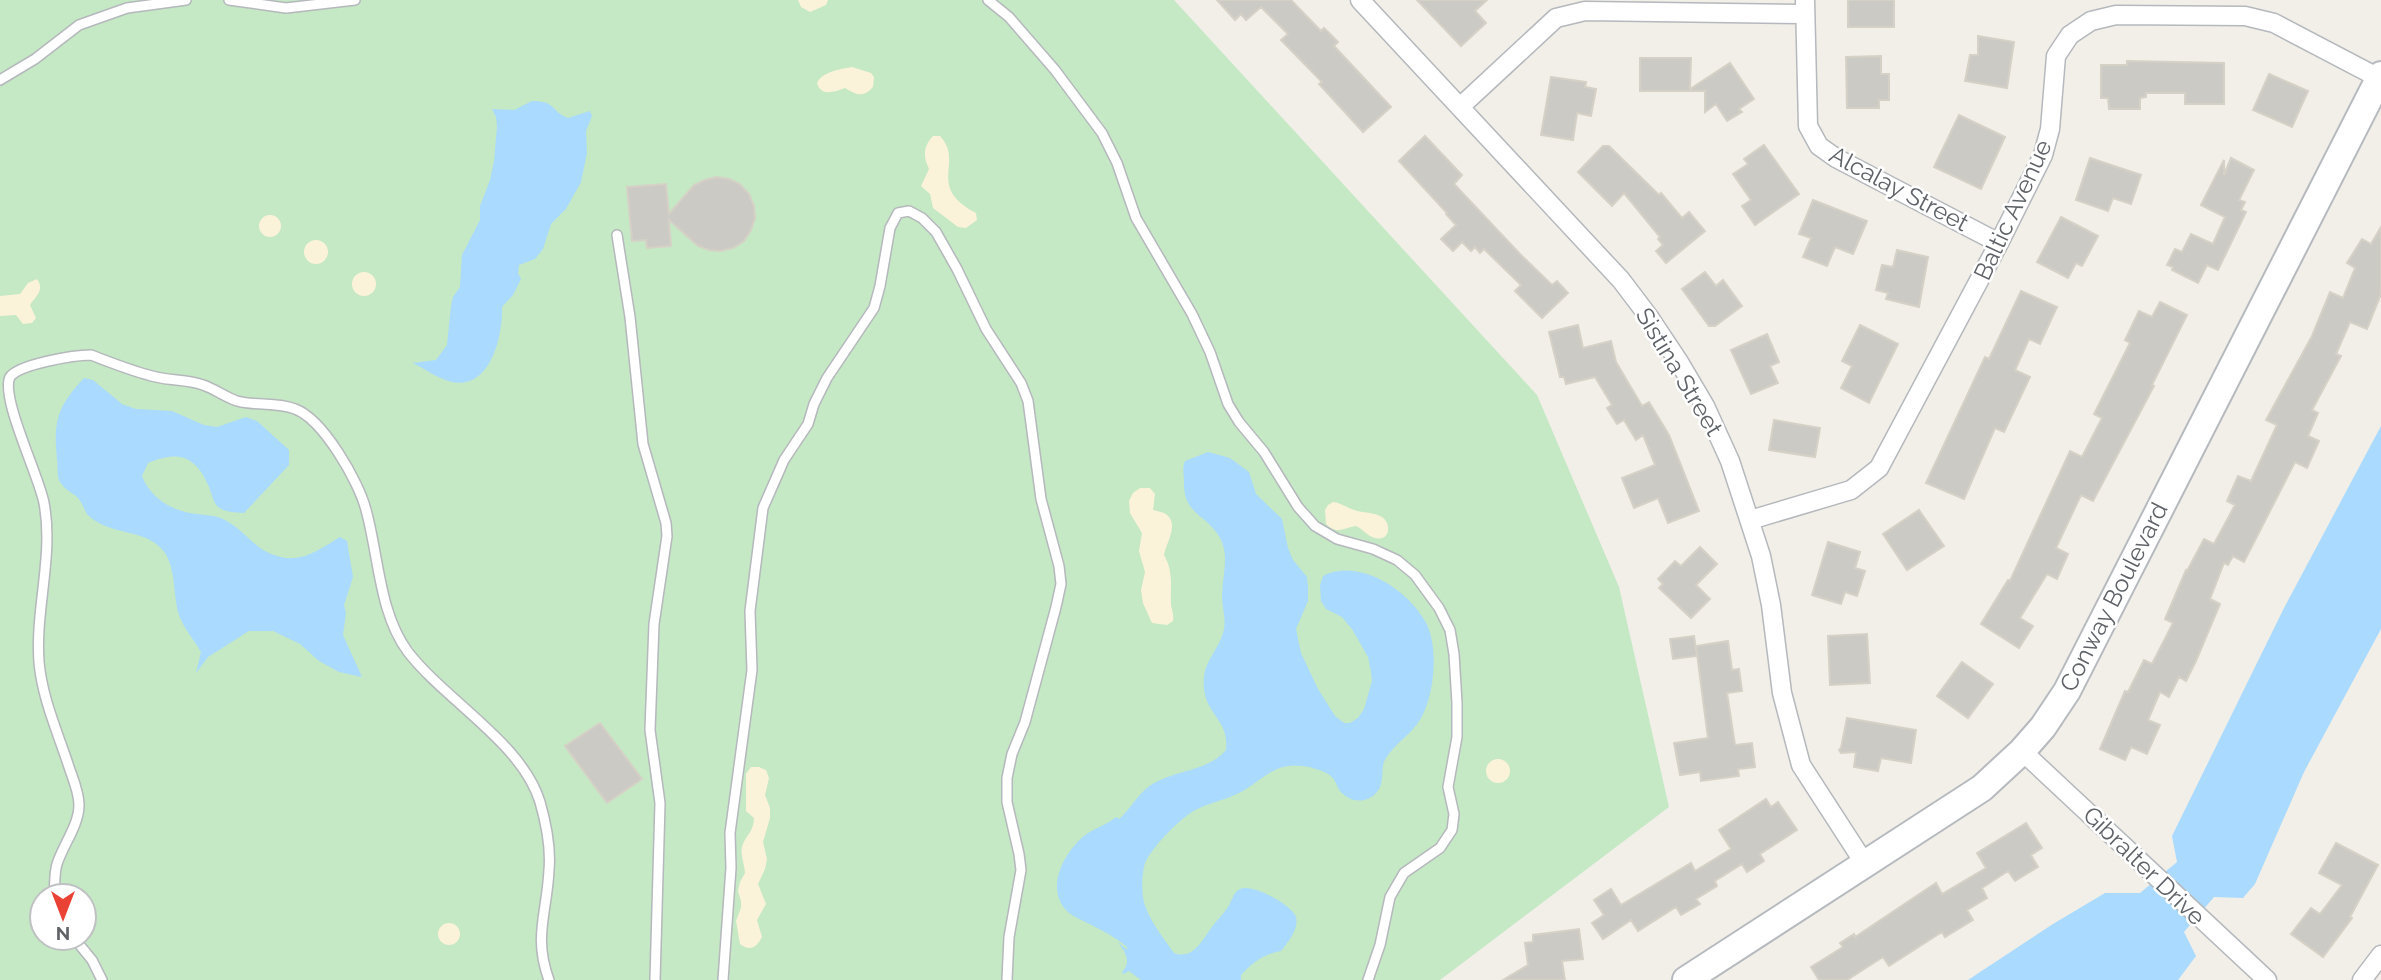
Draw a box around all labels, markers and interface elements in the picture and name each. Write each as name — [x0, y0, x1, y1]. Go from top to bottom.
street label: Baltic Avenue — [1967, 135, 2058, 285]
street label: Alcalay Street — [1825, 140, 1974, 237]
street label: Sistina Street — [1630, 302, 1729, 441]
street label: Conway Boulevard — [2053, 497, 2174, 696]
street label: Gibralter Drive — [2077, 800, 2211, 931]
north arrow — [28, 882, 98, 952]
text: N — [56, 923, 70, 945]

